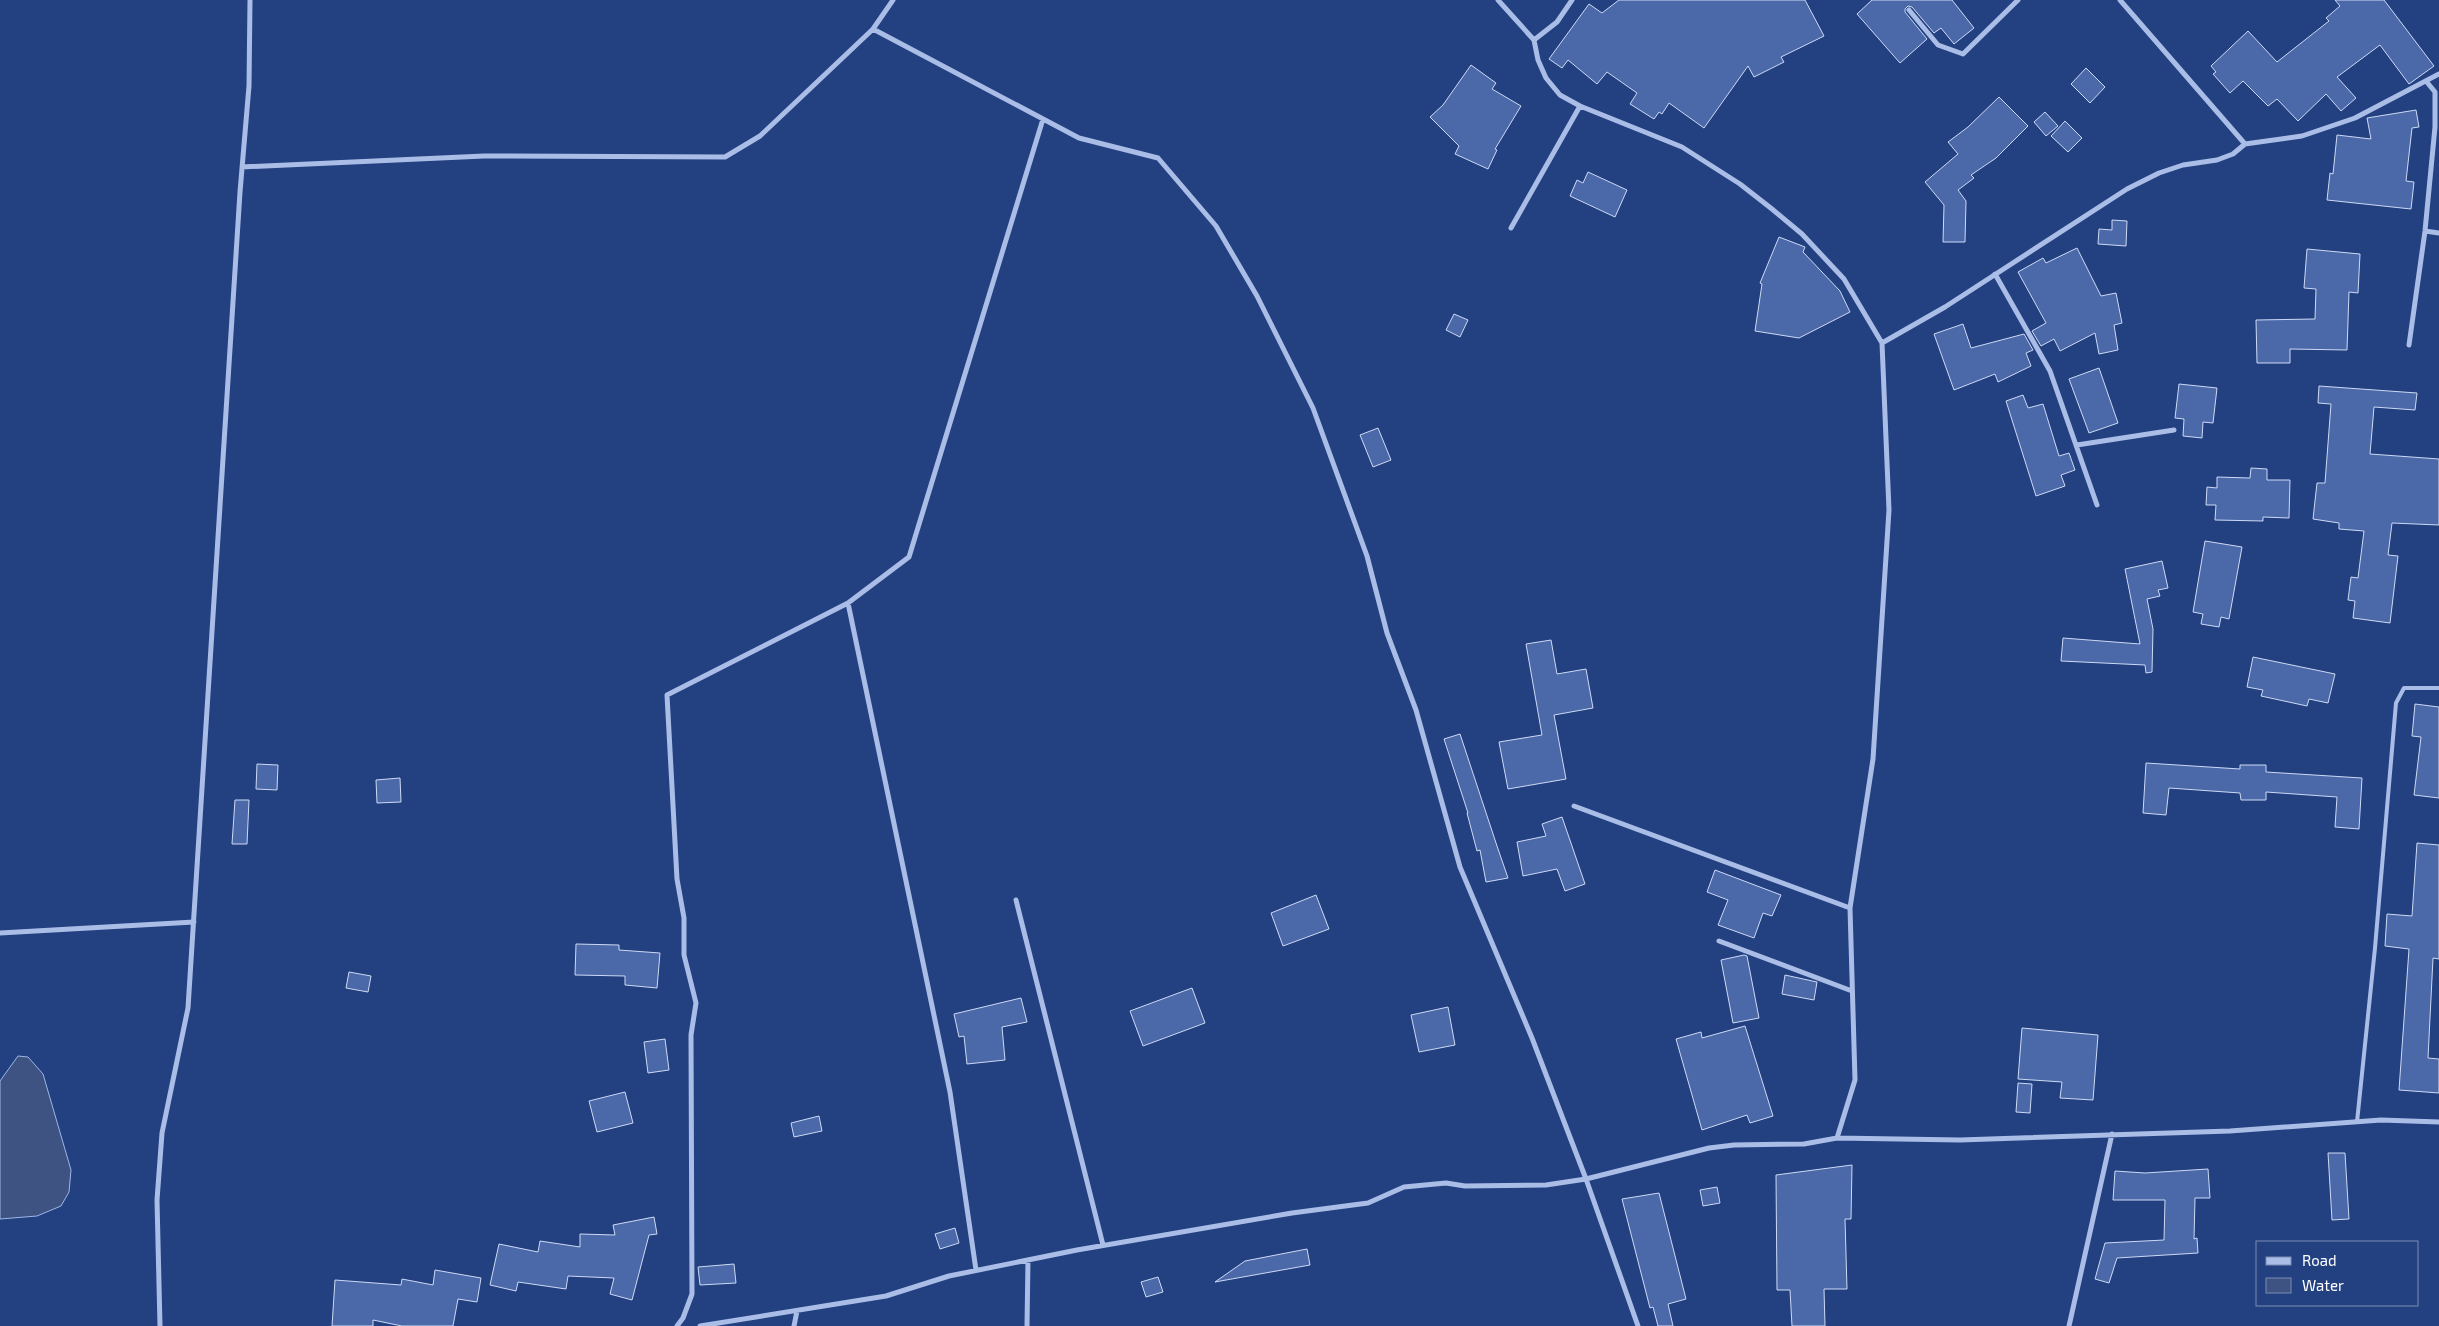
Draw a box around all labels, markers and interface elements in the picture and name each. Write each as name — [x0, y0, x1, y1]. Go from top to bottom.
legend — [2256, 1241, 2419, 1306]
text: Road — [2302, 1251, 2337, 1269]
text: Water — [2302, 1276, 2344, 1294]

